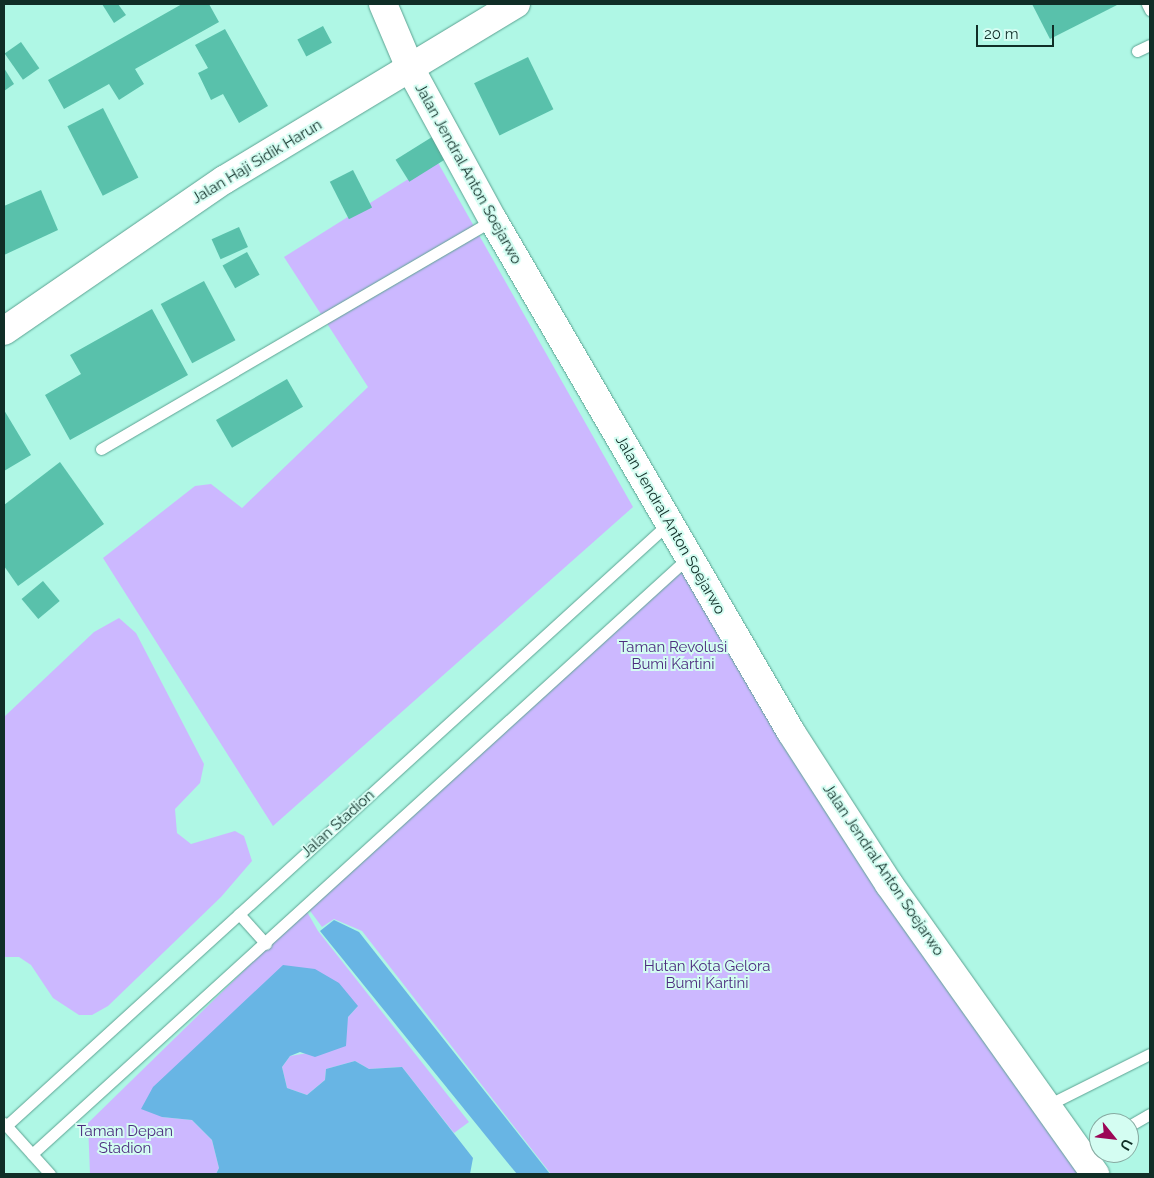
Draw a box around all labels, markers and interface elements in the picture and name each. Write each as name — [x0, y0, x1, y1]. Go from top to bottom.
scale bar — [979, 15, 1056, 47]
text: 20 m — [984, 25, 1019, 43]
street label: Jalan Jendral Anton Soejarwo — [410, 80, 526, 268]
street label: Jalan Haji Sidik Harun — [189, 116, 325, 208]
street label: Jalan Jendral Anton Soejarwo — [611, 432, 729, 618]
park label: Taman Revolusi Bumi Kartini — [619, 638, 727, 673]
street label: Jalan Jendral Anton Soejarwo — [818, 780, 948, 960]
street label: Jalan Stadion — [298, 786, 378, 862]
park label: Hutan Kota Gelora Bumi Kartini — [644, 957, 770, 992]
north arrow — [1089, 1113, 1139, 1163]
park label: Taman Depan Stadion — [77, 1122, 173, 1157]
text: U — [1117, 1136, 1136, 1153]

